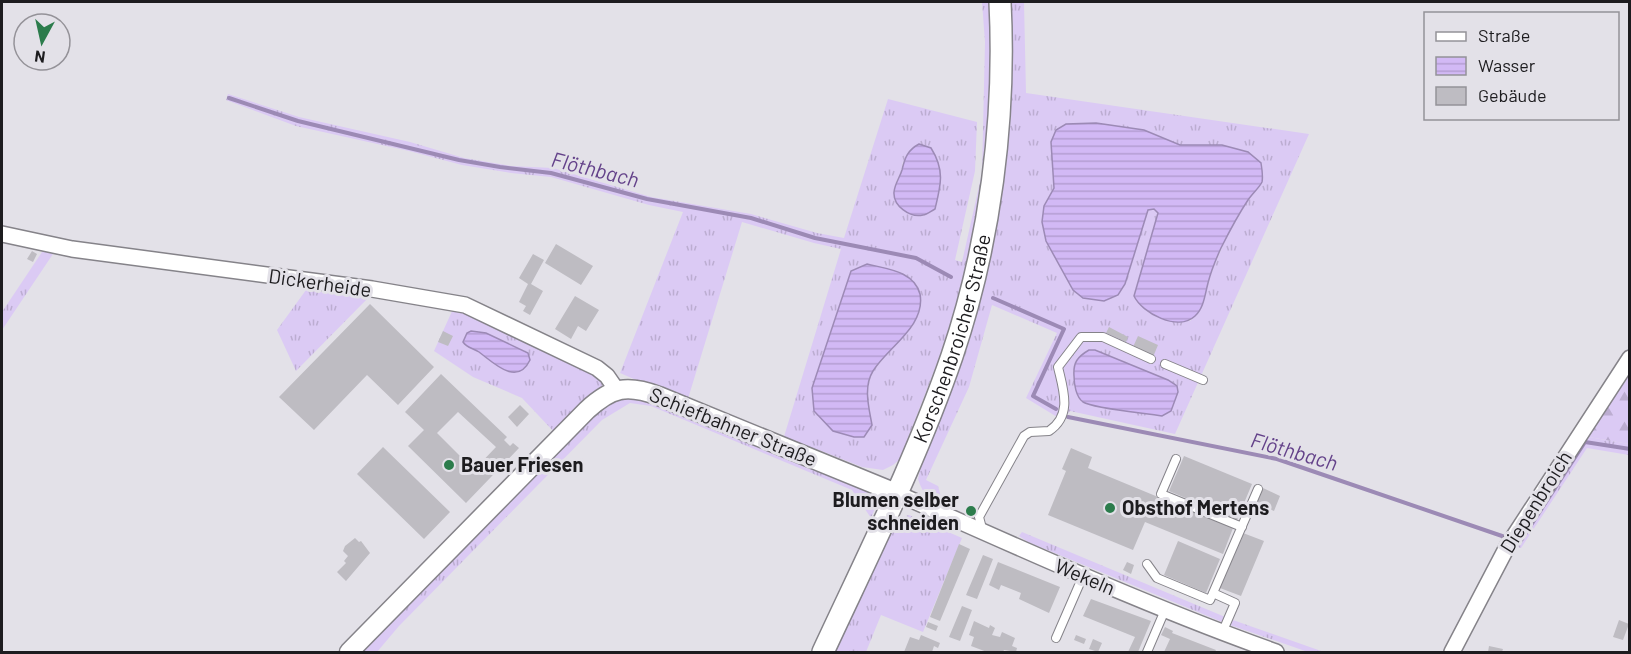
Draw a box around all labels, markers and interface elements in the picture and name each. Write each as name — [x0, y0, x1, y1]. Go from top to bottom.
north arrow — [12, 12, 72, 72]
legend — [1424, 12, 1619, 120]
text: Straße — [1478, 24, 1530, 46]
text: N — [33, 47, 46, 67]
text: Wasser — [1478, 54, 1536, 76]
text: Gebäude — [1478, 84, 1547, 106]
water label: Flöthbach — [549, 146, 642, 191]
street label: Korschenbroicher Straße — [907, 232, 995, 446]
street label: Dickerheide — [267, 263, 373, 301]
street label: Schiefbahner Straße — [646, 382, 821, 471]
water label: Flöthbach — [1248, 426, 1341, 475]
street label: Diepenbroich — [1494, 446, 1576, 557]
place label: Bauer Friesen — [461, 452, 583, 476]
marker: Bauer Friesen — [442, 458, 456, 472]
place label: Blumen selber schneiden — [833, 487, 959, 534]
place label: Obsthof Mertens — [1122, 495, 1269, 519]
marker: Obsthof Mertens — [1103, 501, 1117, 515]
marker: Blumen selber schneiden — [964, 504, 978, 518]
street label: Wekeln — [1052, 553, 1119, 599]

